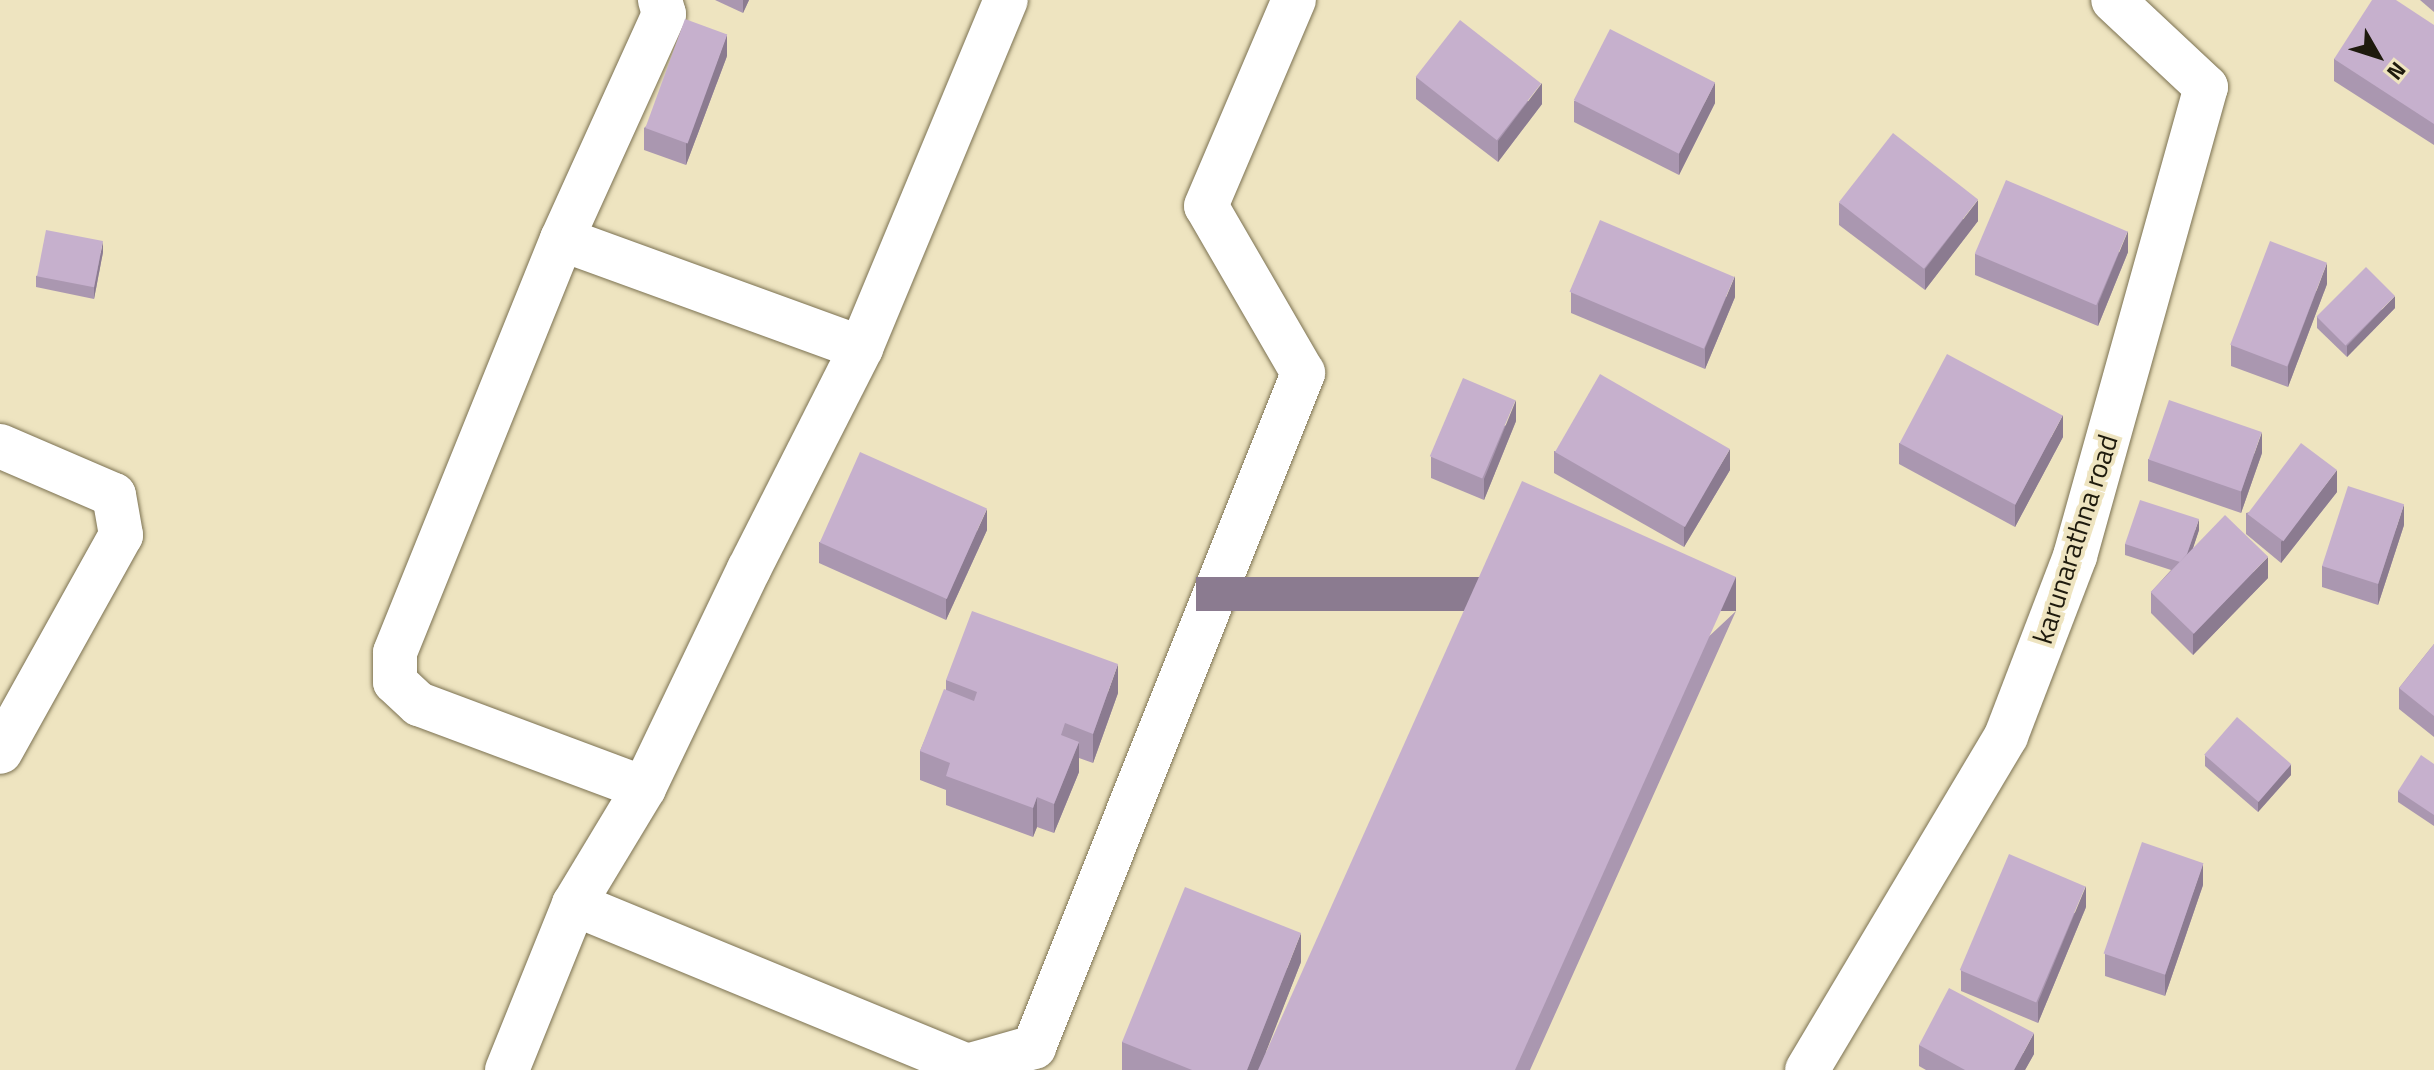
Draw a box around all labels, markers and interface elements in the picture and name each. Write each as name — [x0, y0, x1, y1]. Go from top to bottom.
north arrow — [2338, 16, 2418, 96]
text: N — [2379, 54, 2415, 88]
street label: karunarathna road — [2025, 430, 2125, 648]

